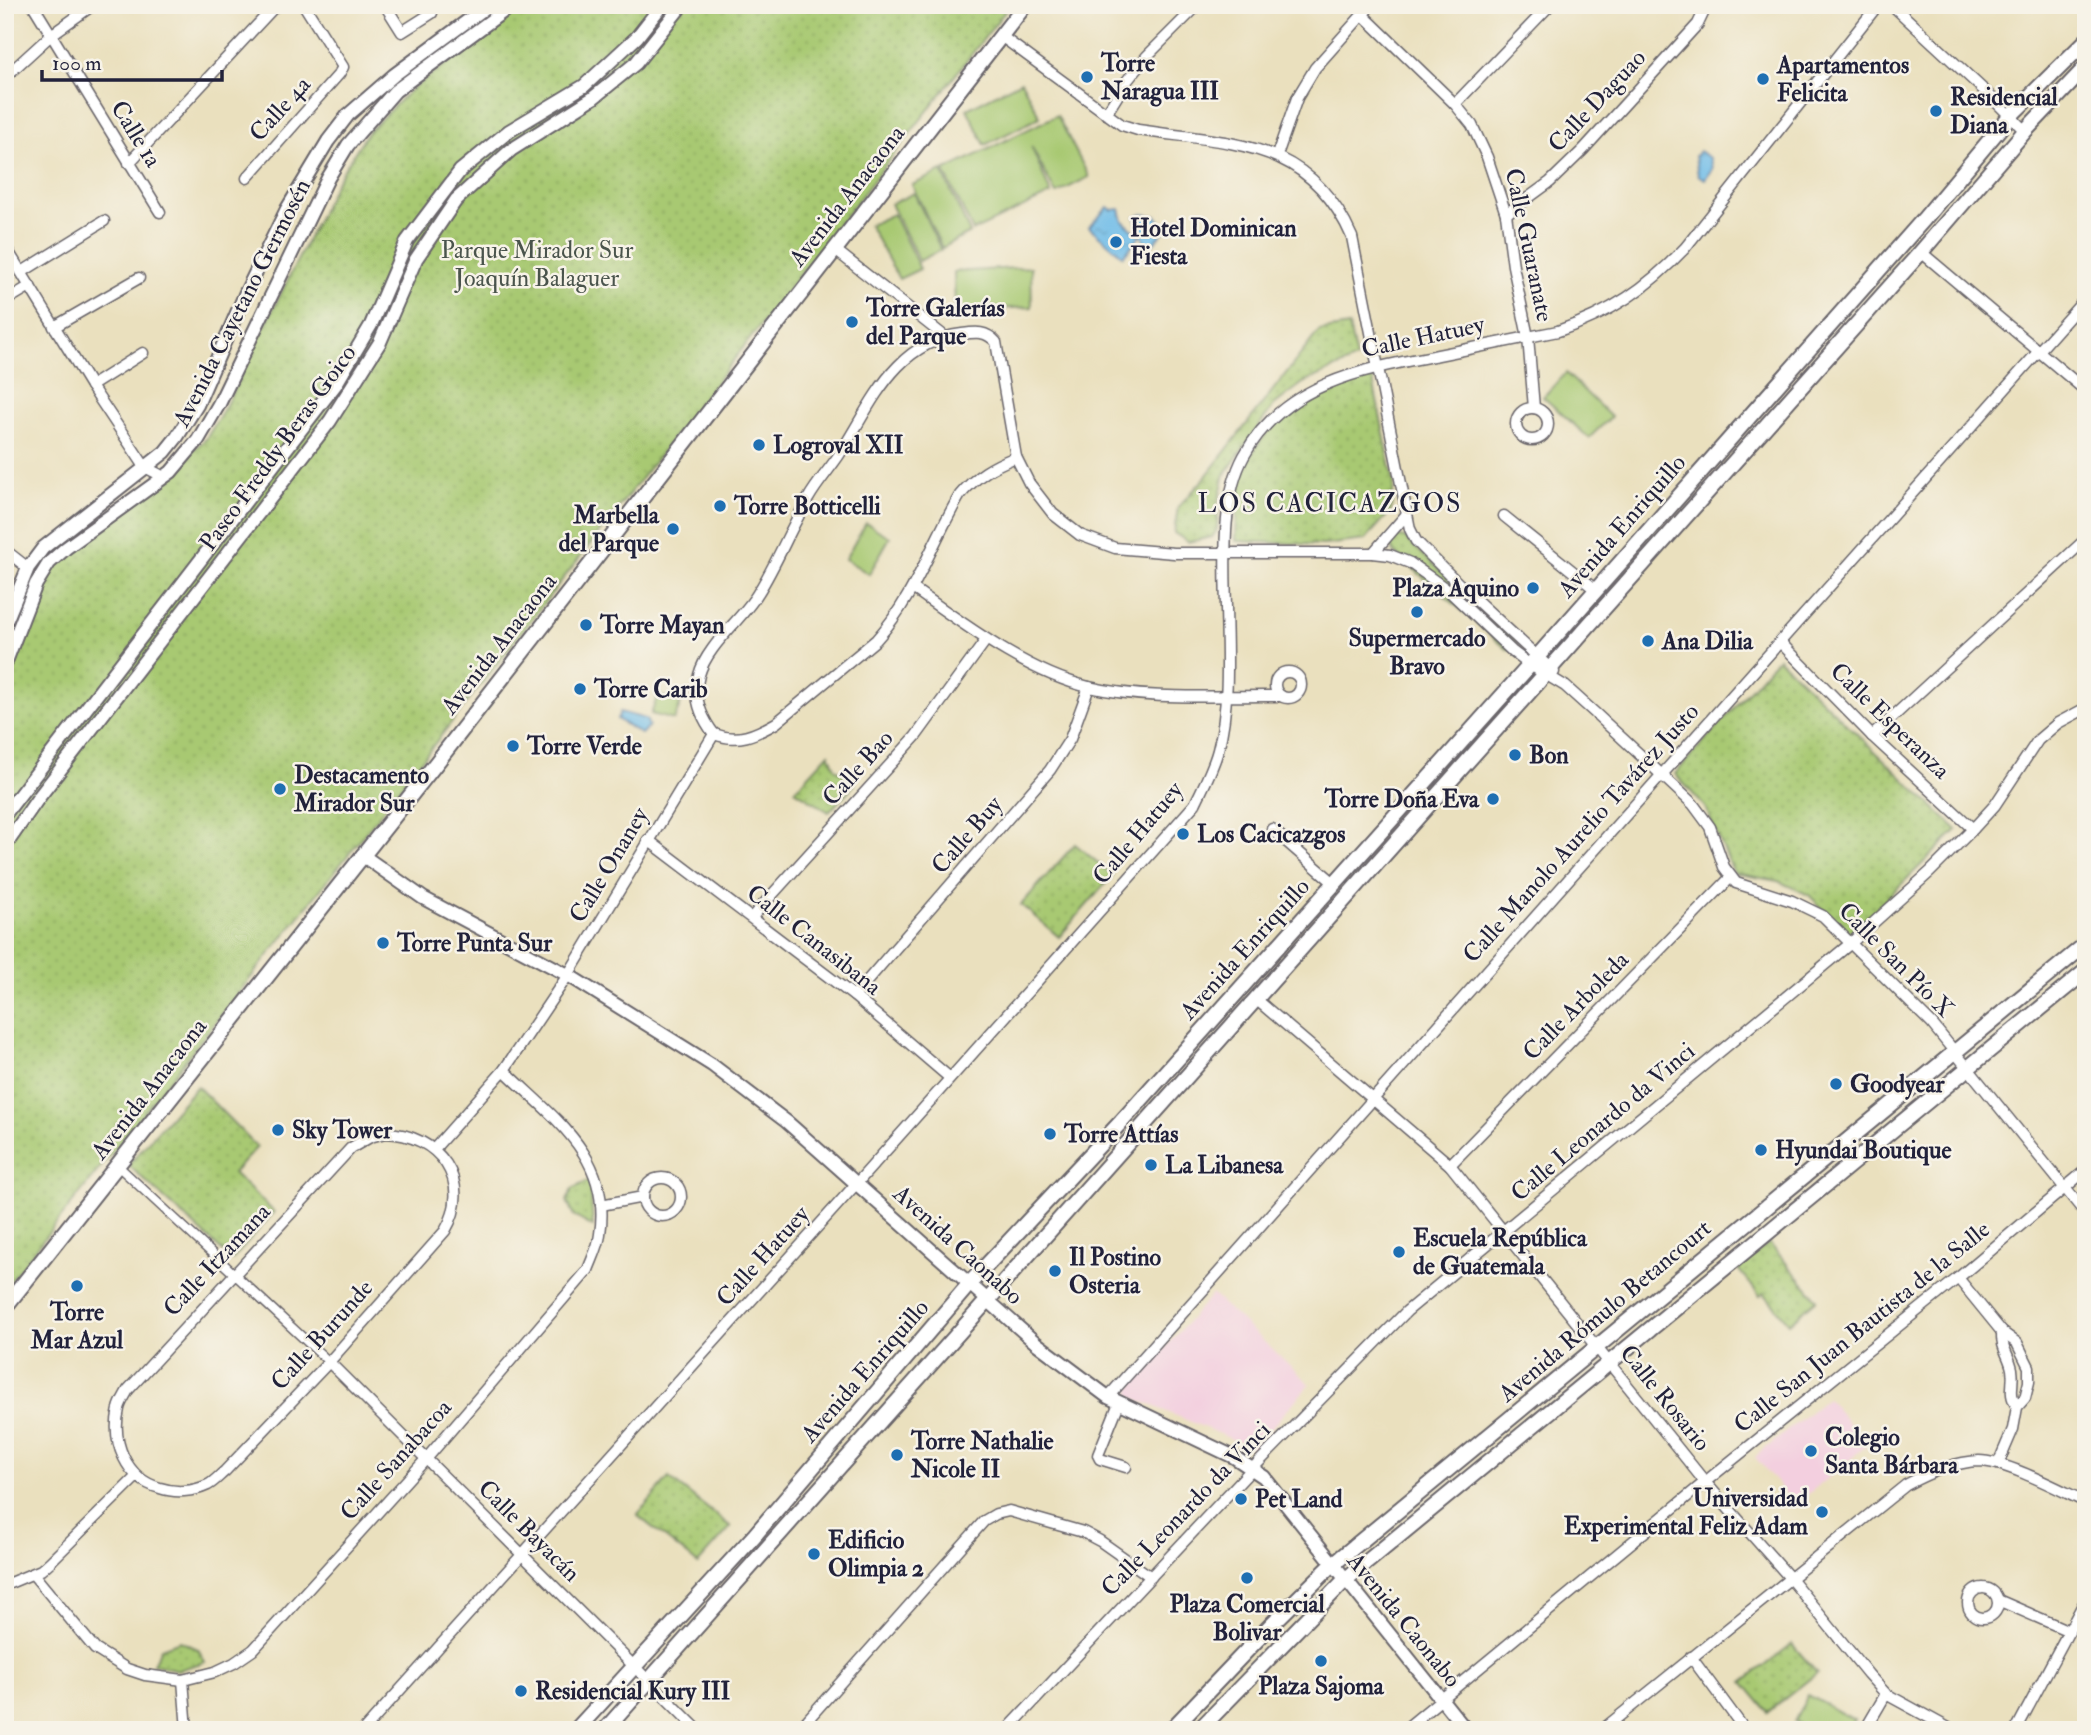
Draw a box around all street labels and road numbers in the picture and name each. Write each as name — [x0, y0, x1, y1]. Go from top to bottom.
street label: Calle Daguao — [1541, 43, 1653, 159]
street label: Calle 4a — [243, 69, 318, 148]
street label: Calle 1a — [103, 95, 169, 174]
street label: Avenida Anacaona — [782, 118, 913, 274]
street label: Calle Guaranate — [1498, 166, 1560, 324]
street label: Avenida Cayetano Germosén — [166, 174, 318, 433]
street label: Calle Hatuey — [1359, 309, 1488, 365]
street label: Paseo Freddy Beras Goico — [193, 339, 363, 557]
street label: Avenida Enriquillo — [1551, 448, 1693, 605]
street label: Avenida Anacaona — [434, 566, 565, 722]
street label: Calle Esperanza — [1823, 656, 1957, 787]
street label: Calle Manolo Aurelio Tavárez Justo — [1456, 697, 1706, 969]
street label: Calle Bao — [816, 724, 900, 812]
street label: Calle Hatuey — [1086, 775, 1190, 891]
street label: Calle Buy — [925, 789, 1010, 880]
street label: Calle Onaney — [562, 801, 656, 928]
street label: Avenida Enriquillo — [1173, 872, 1317, 1027]
street label: Calle Canasibana — [740, 878, 889, 1003]
street label: Calle San Pío X — [1832, 896, 1960, 1024]
street label: Calle Arboleda — [1516, 944, 1636, 1067]
street label: Avenida Anacaona — [84, 1011, 215, 1167]
street label: Calle Leonardo da Vinci — [1504, 1036, 1702, 1208]
street label: Avenida Caonabo — [886, 1178, 1030, 1312]
street label: Calle Itzamana — [157, 1196, 278, 1323]
street label: Calle Hatuey — [710, 1199, 817, 1313]
street label: Avenida Rómulo Betancourt — [1492, 1213, 1718, 1410]
street label: Calle San Juan Bautista de la Salle — [1728, 1214, 1996, 1440]
street label: Calle Burunde — [264, 1273, 380, 1397]
street label: Avenida Enriquillo — [794, 1293, 936, 1450]
street label: Calle Rosario — [1613, 1339, 1717, 1457]
street label: Calle Sanabacoa — [333, 1392, 459, 1527]
street label: Calle Leonardo da Vinci — [1094, 1415, 1278, 1603]
street label: Calle Bayacán — [471, 1473, 587, 1589]
street label: Avenida Caonabo — [1340, 1545, 1468, 1694]

